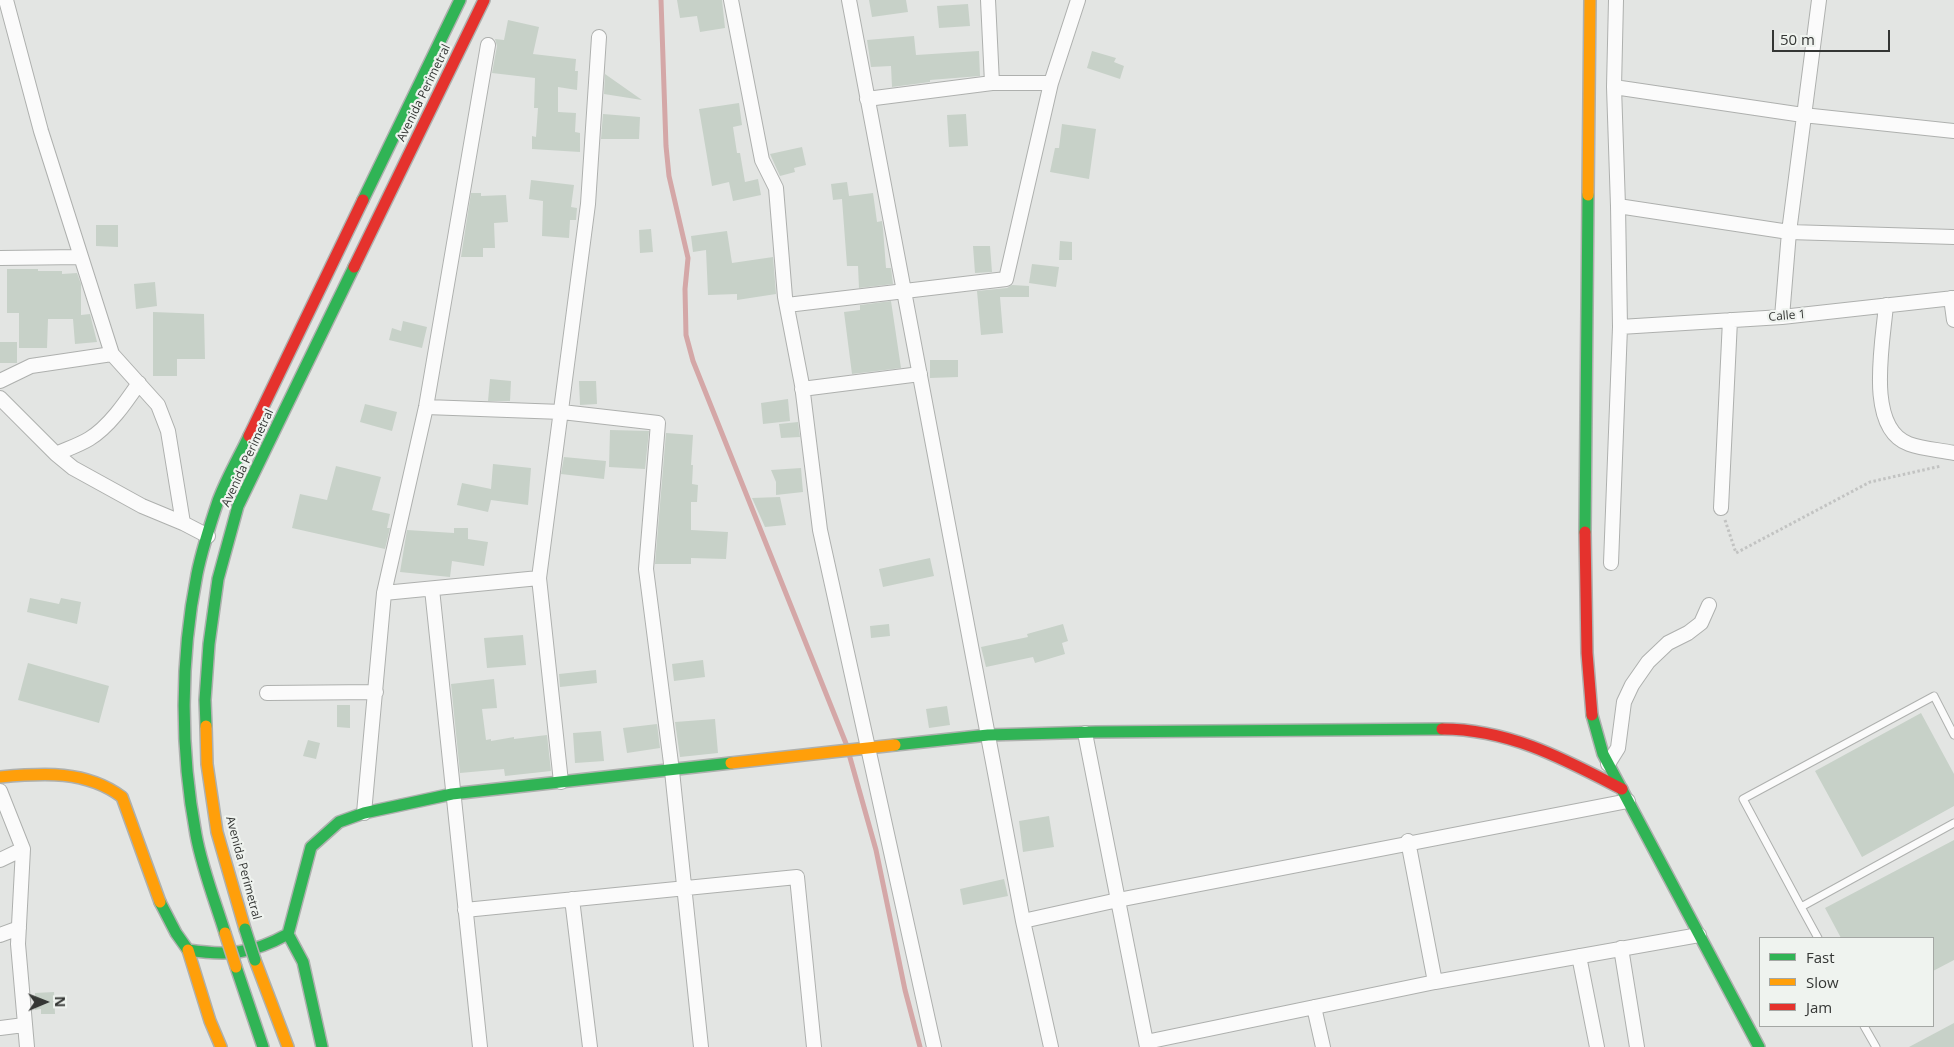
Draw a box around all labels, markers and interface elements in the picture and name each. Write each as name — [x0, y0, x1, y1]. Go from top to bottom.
scale bar — [1774, 20, 1892, 52]
text: 50 m — [1780, 29, 1815, 49]
street label: Avenida Perimetral — [394, 42, 454, 144]
street label: Calle 1 — [1768, 307, 1806, 325]
street label: Avenida Perimetral — [219, 407, 277, 509]
street label: Avenida Perimetral — [222, 815, 264, 921]
legend — [1759, 937, 1934, 1027]
text: Fast — [1806, 947, 1835, 967]
text: Slow — [1806, 972, 1839, 992]
north arrow — [20, 977, 70, 1027]
text: N — [51, 996, 70, 1008]
text: Jam — [1806, 997, 1832, 1017]

